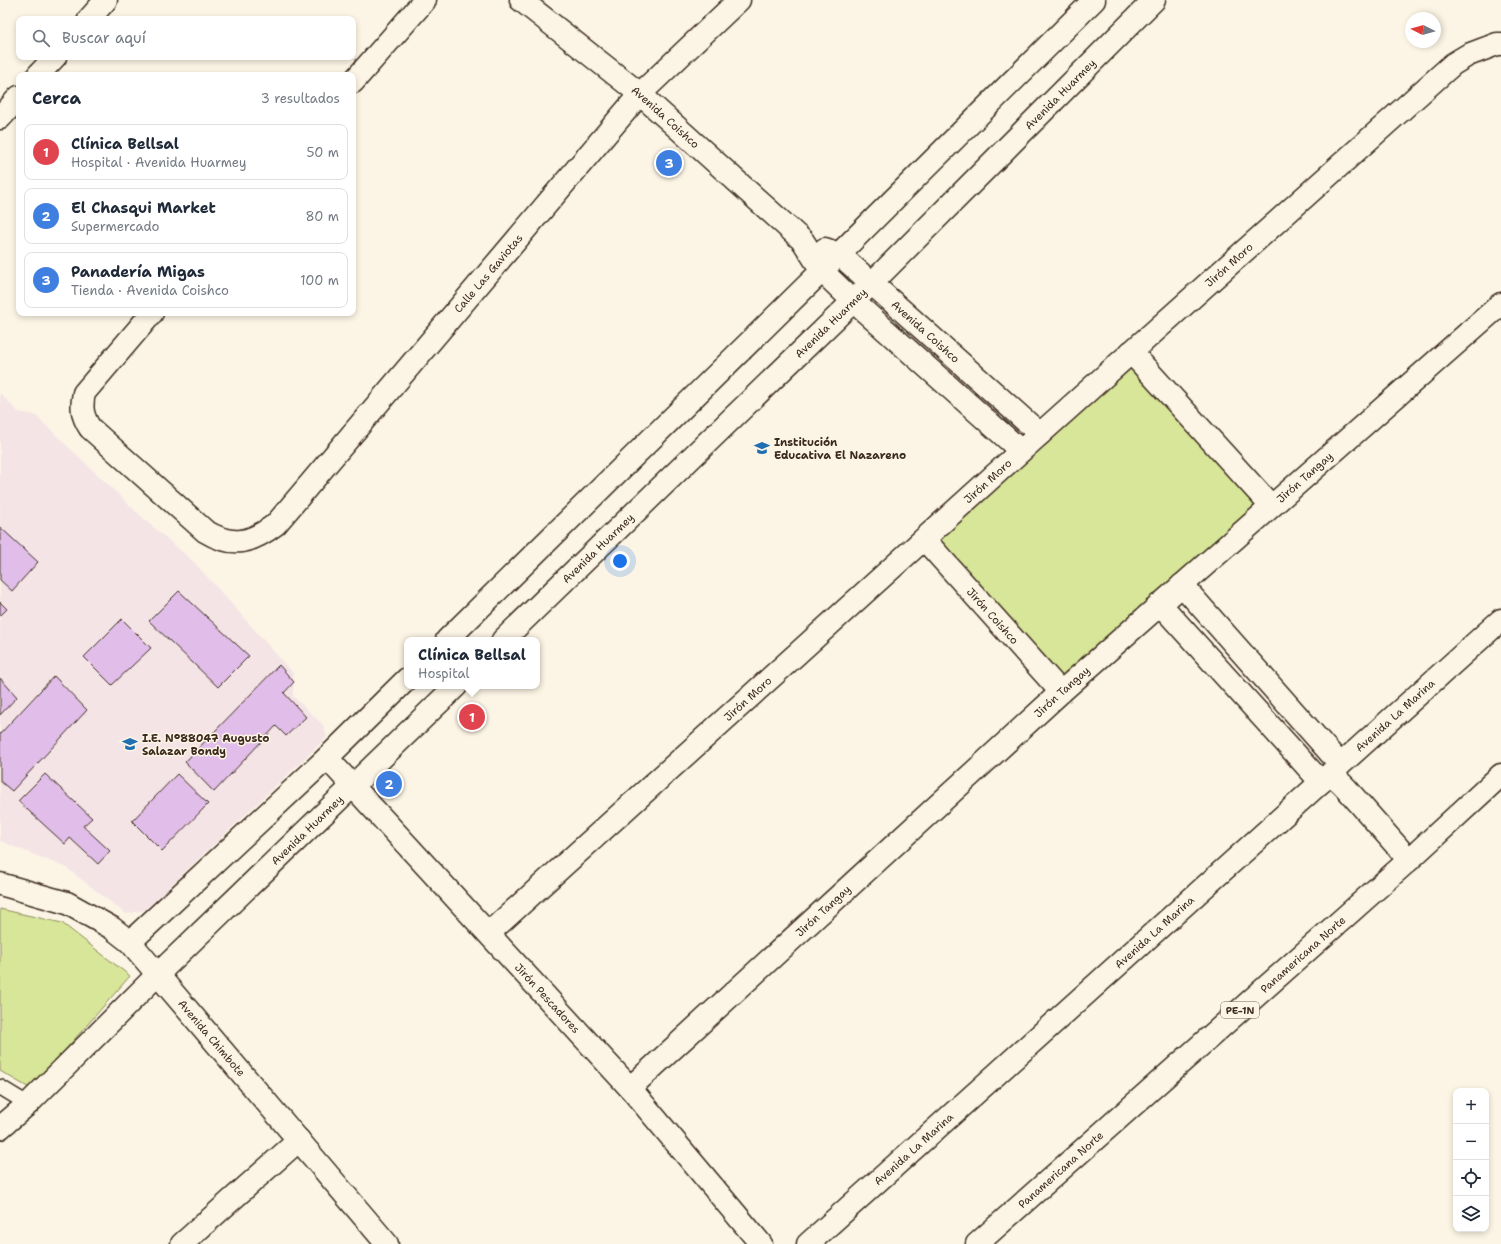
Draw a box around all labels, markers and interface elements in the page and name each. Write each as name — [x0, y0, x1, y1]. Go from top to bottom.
north arrow — [1405, 12, 1441, 48]
search box — [16, 16, 356, 60]
icon: search — [30, 27, 52, 49]
text: Buscar aquí — [62, 28, 146, 48]
street label: Avenida Huarmey — [1021, 55, 1099, 133]
street label: Avenida Coishco — [628, 83, 703, 152]
text: Cerca — [32, 87, 81, 109]
text: 3 resultados — [261, 90, 340, 107]
text: Clínica Bellsal — [71, 134, 179, 154]
text: 1 — [43, 144, 49, 161]
text: 50 m — [306, 144, 339, 161]
pin: 3 — [656, 148, 682, 178]
text: Hospital · Avenida Huarmey — [71, 154, 247, 171]
text: El Chasqui Market — [71, 198, 216, 218]
text: 2 — [41, 208, 51, 225]
text: 80 m — [305, 208, 339, 225]
text: Supermercado — [71, 218, 159, 235]
street label: Calle Las Gaviotas — [451, 231, 526, 316]
street label: Jirón Moro — [1202, 239, 1256, 290]
text: Panadería Migas — [71, 262, 205, 282]
text: 3 — [41, 272, 51, 289]
text: 100 m — [300, 272, 339, 289]
text: Tienda · Avenida Coishco — [71, 282, 229, 299]
street label: Avenida Huarmey — [792, 285, 870, 361]
street label: Avenida Coishco — [888, 297, 963, 366]
place label: Institución Educativa El Nazareno — [774, 435, 906, 463]
school or university icon: Institución Educativa El Nazareno — [753, 439, 771, 457]
street label: Jirón Tangay — [1273, 448, 1336, 506]
street label: Jirón Moro — [961, 455, 1015, 507]
street label: Avenida Huarmey — [559, 510, 637, 586]
your location — [610, 551, 630, 571]
street label: Jirón Coishco — [963, 584, 1022, 647]
popup — [404, 637, 540, 689]
text: Clínica Bellsal — [418, 645, 526, 665]
street label: Jirón Tangay — [1031, 663, 1093, 721]
text: Hospital — [418, 665, 469, 682]
street label: Jirón Moro — [721, 673, 775, 724]
street label: Avenida La Marina — [1352, 676, 1438, 755]
pin: 1 — [459, 702, 485, 732]
place label: I.E. N°88047 Augusto Salazar Bondy — [142, 731, 270, 759]
school or university icon: I.E. N°88047 Augusto Salazar Bondy — [121, 735, 139, 753]
pin: 2 — [376, 769, 402, 799]
street label: Avenida Huarmey — [268, 792, 346, 868]
street label: Jirón Tangay — [792, 882, 854, 940]
street label: Avenida La Marina — [1111, 892, 1197, 972]
street label: Panamericana Norte — [1257, 912, 1349, 996]
street label: Jirón Pescadores — [511, 960, 583, 1036]
street label: Avenida Chimbote — [175, 996, 249, 1080]
road number: PE-1N — [1221, 1002, 1259, 1018]
map controls — [1453, 1088, 1489, 1232]
button: + — [1453, 1088, 1489, 1124]
street label: Avenida La Marina — [871, 1109, 957, 1189]
button: − — [1453, 1124, 1489, 1160]
street label: Panamericana Norte — [1015, 1128, 1107, 1212]
button: locate — [1453, 1160, 1489, 1196]
button: layers — [1453, 1196, 1489, 1232]

